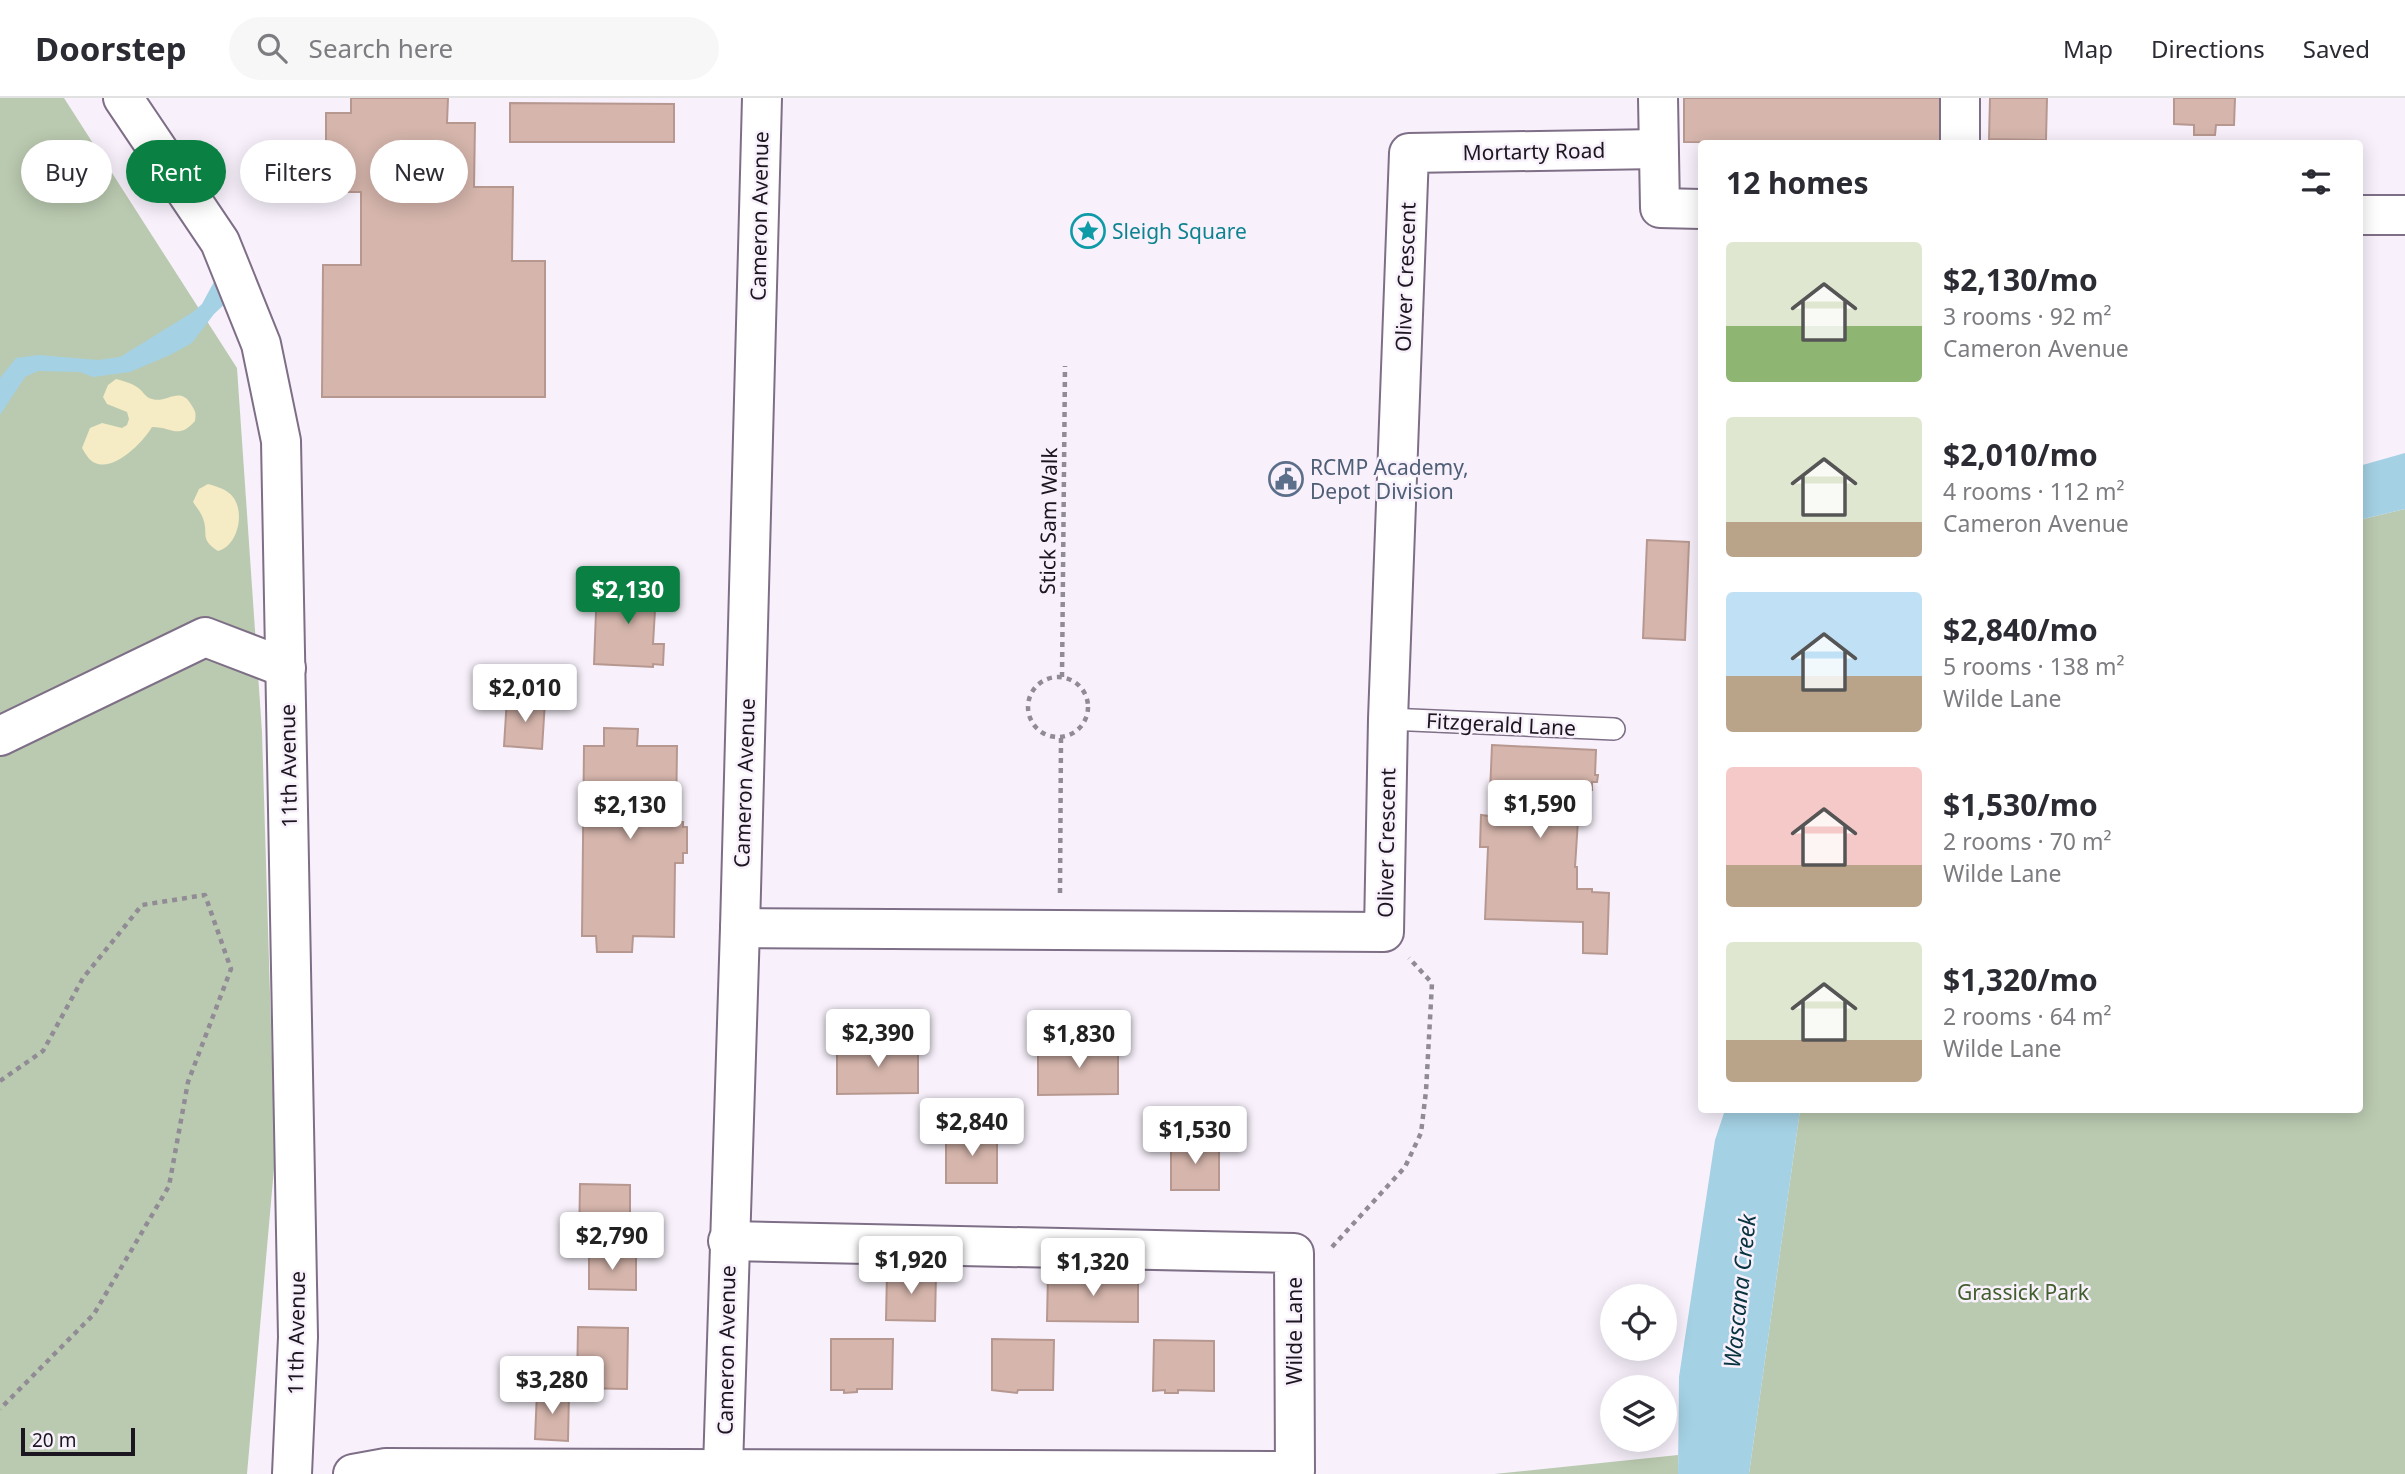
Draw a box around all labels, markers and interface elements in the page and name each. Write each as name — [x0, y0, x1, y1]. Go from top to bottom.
search box — [229, 17, 719, 80]
text: Doorstep — [35, 26, 187, 71]
icon: search — [253, 29, 291, 67]
text: Search here — [309, 30, 453, 66]
text: Map — [2063, 32, 2113, 65]
text: Directions — [2151, 32, 2265, 65]
text: Saved — [2303, 32, 2370, 65]
street label: Cameron Avenue — [744, 131, 774, 301]
street label: Mortarty Road — [1462, 136, 1606, 166]
chip: Buy — [21, 140, 112, 203]
chip: Rent — [126, 140, 226, 203]
chip: Filters — [240, 140, 356, 203]
chip: New — [370, 140, 468, 203]
text: 12 homes — [1726, 162, 1869, 203]
icon: filters — [2297, 163, 2335, 201]
street label: Oliver Crescent — [1388, 201, 1422, 352]
place icon: Sleigh Square — [1069, 212, 1107, 250]
place label: Sleigh Square — [1112, 217, 1247, 245]
text: $2,130/mo — [1943, 259, 2098, 300]
icon: home — [1782, 270, 1866, 354]
text: 3 rooms · 92 m² — [1943, 300, 2112, 332]
text: Cameron Avenue — [1943, 332, 2129, 364]
text: $2,010/mo — [1943, 434, 2098, 475]
icon: home — [1782, 445, 1866, 529]
street label: Stick Sam Walk — [1033, 446, 1063, 595]
place label: RCMP Academy, Depot Division — [1310, 453, 1469, 505]
public building icon: RCMP Academy, Depot Division — [1267, 460, 1305, 498]
text: 4 rooms · 112 m² — [1943, 475, 2125, 507]
text: Cameron Avenue — [1943, 507, 2129, 539]
pin: $2,130 — [571, 566, 685, 626]
text: $2,130 — [592, 573, 664, 605]
text: $2,840/mo — [1943, 609, 2098, 650]
icon: home — [1782, 620, 1866, 704]
text: 5 rooms · 138 m² — [1943, 650, 2125, 682]
pin: $2,010 — [468, 664, 582, 724]
text: $2,010 — [489, 671, 561, 703]
text: Wilde Lane — [1943, 682, 2062, 714]
street label: Cameron Avenue — [727, 698, 761, 868]
street label: 11th Avenue — [273, 704, 303, 828]
street label: Fitzgerald Lane — [1425, 706, 1577, 742]
street label: Oliver Crescent — [1371, 767, 1401, 918]
pin: $1,590 — [1483, 780, 1597, 840]
pin: $2,130 — [573, 782, 687, 841]
text: $1,530/mo — [1943, 784, 2098, 825]
text: $1,590 — [1504, 787, 1576, 819]
text: $2,130 — [594, 788, 666, 820]
icon: home — [1782, 795, 1866, 879]
text: 2 rooms · 70 m² — [1943, 825, 2112, 857]
text: Wilde Lane — [1943, 857, 2062, 889]
text: $1,320/mo — [1943, 959, 2098, 1000]
icon: home — [1782, 970, 1866, 1054]
text: 2 rooms · 64 m² — [1943, 1000, 2112, 1032]
pin: $2,390 — [821, 1010, 935, 1069]
pin: $1,830 — [1022, 1010, 1136, 1070]
text: $2,390 — [842, 1016, 914, 1048]
text: $1,830 — [1043, 1017, 1115, 1049]
text: Wilde Lane — [1943, 1032, 2062, 1064]
pin: $2,840 — [915, 1098, 1029, 1158]
text: $2,840 — [936, 1105, 1008, 1137]
pin: $1,530 — [1138, 1107, 1252, 1166]
text: $1,530 — [1159, 1113, 1231, 1145]
water label: Wascana Creek — [1715, 1211, 1763, 1370]
pin: $2,790 — [555, 1212, 669, 1272]
text: $2,790 — [576, 1219, 648, 1251]
pin: $1,920 — [854, 1236, 968, 1296]
pin: $1,320 — [1036, 1238, 1150, 1298]
text: $1,920 — [875, 1243, 947, 1275]
text: $1,320 — [1057, 1245, 1129, 1277]
street label: Cameron Avenue — [711, 1265, 741, 1435]
street label: 11th Avenue — [281, 1271, 311, 1395]
street label: Wilde Lane — [1280, 1277, 1308, 1385]
park label: Grassick Park — [1957, 1278, 2090, 1306]
map controls — [1600, 1284, 1677, 1452]
button: locate — [1600, 1284, 1677, 1361]
pin: $3,280 — [495, 1356, 609, 1416]
text: $3,280 — [516, 1363, 588, 1395]
button: layers — [1600, 1375, 1677, 1452]
scale bar — [21, 1425, 135, 1457]
text: 20 m — [32, 1427, 76, 1453]

